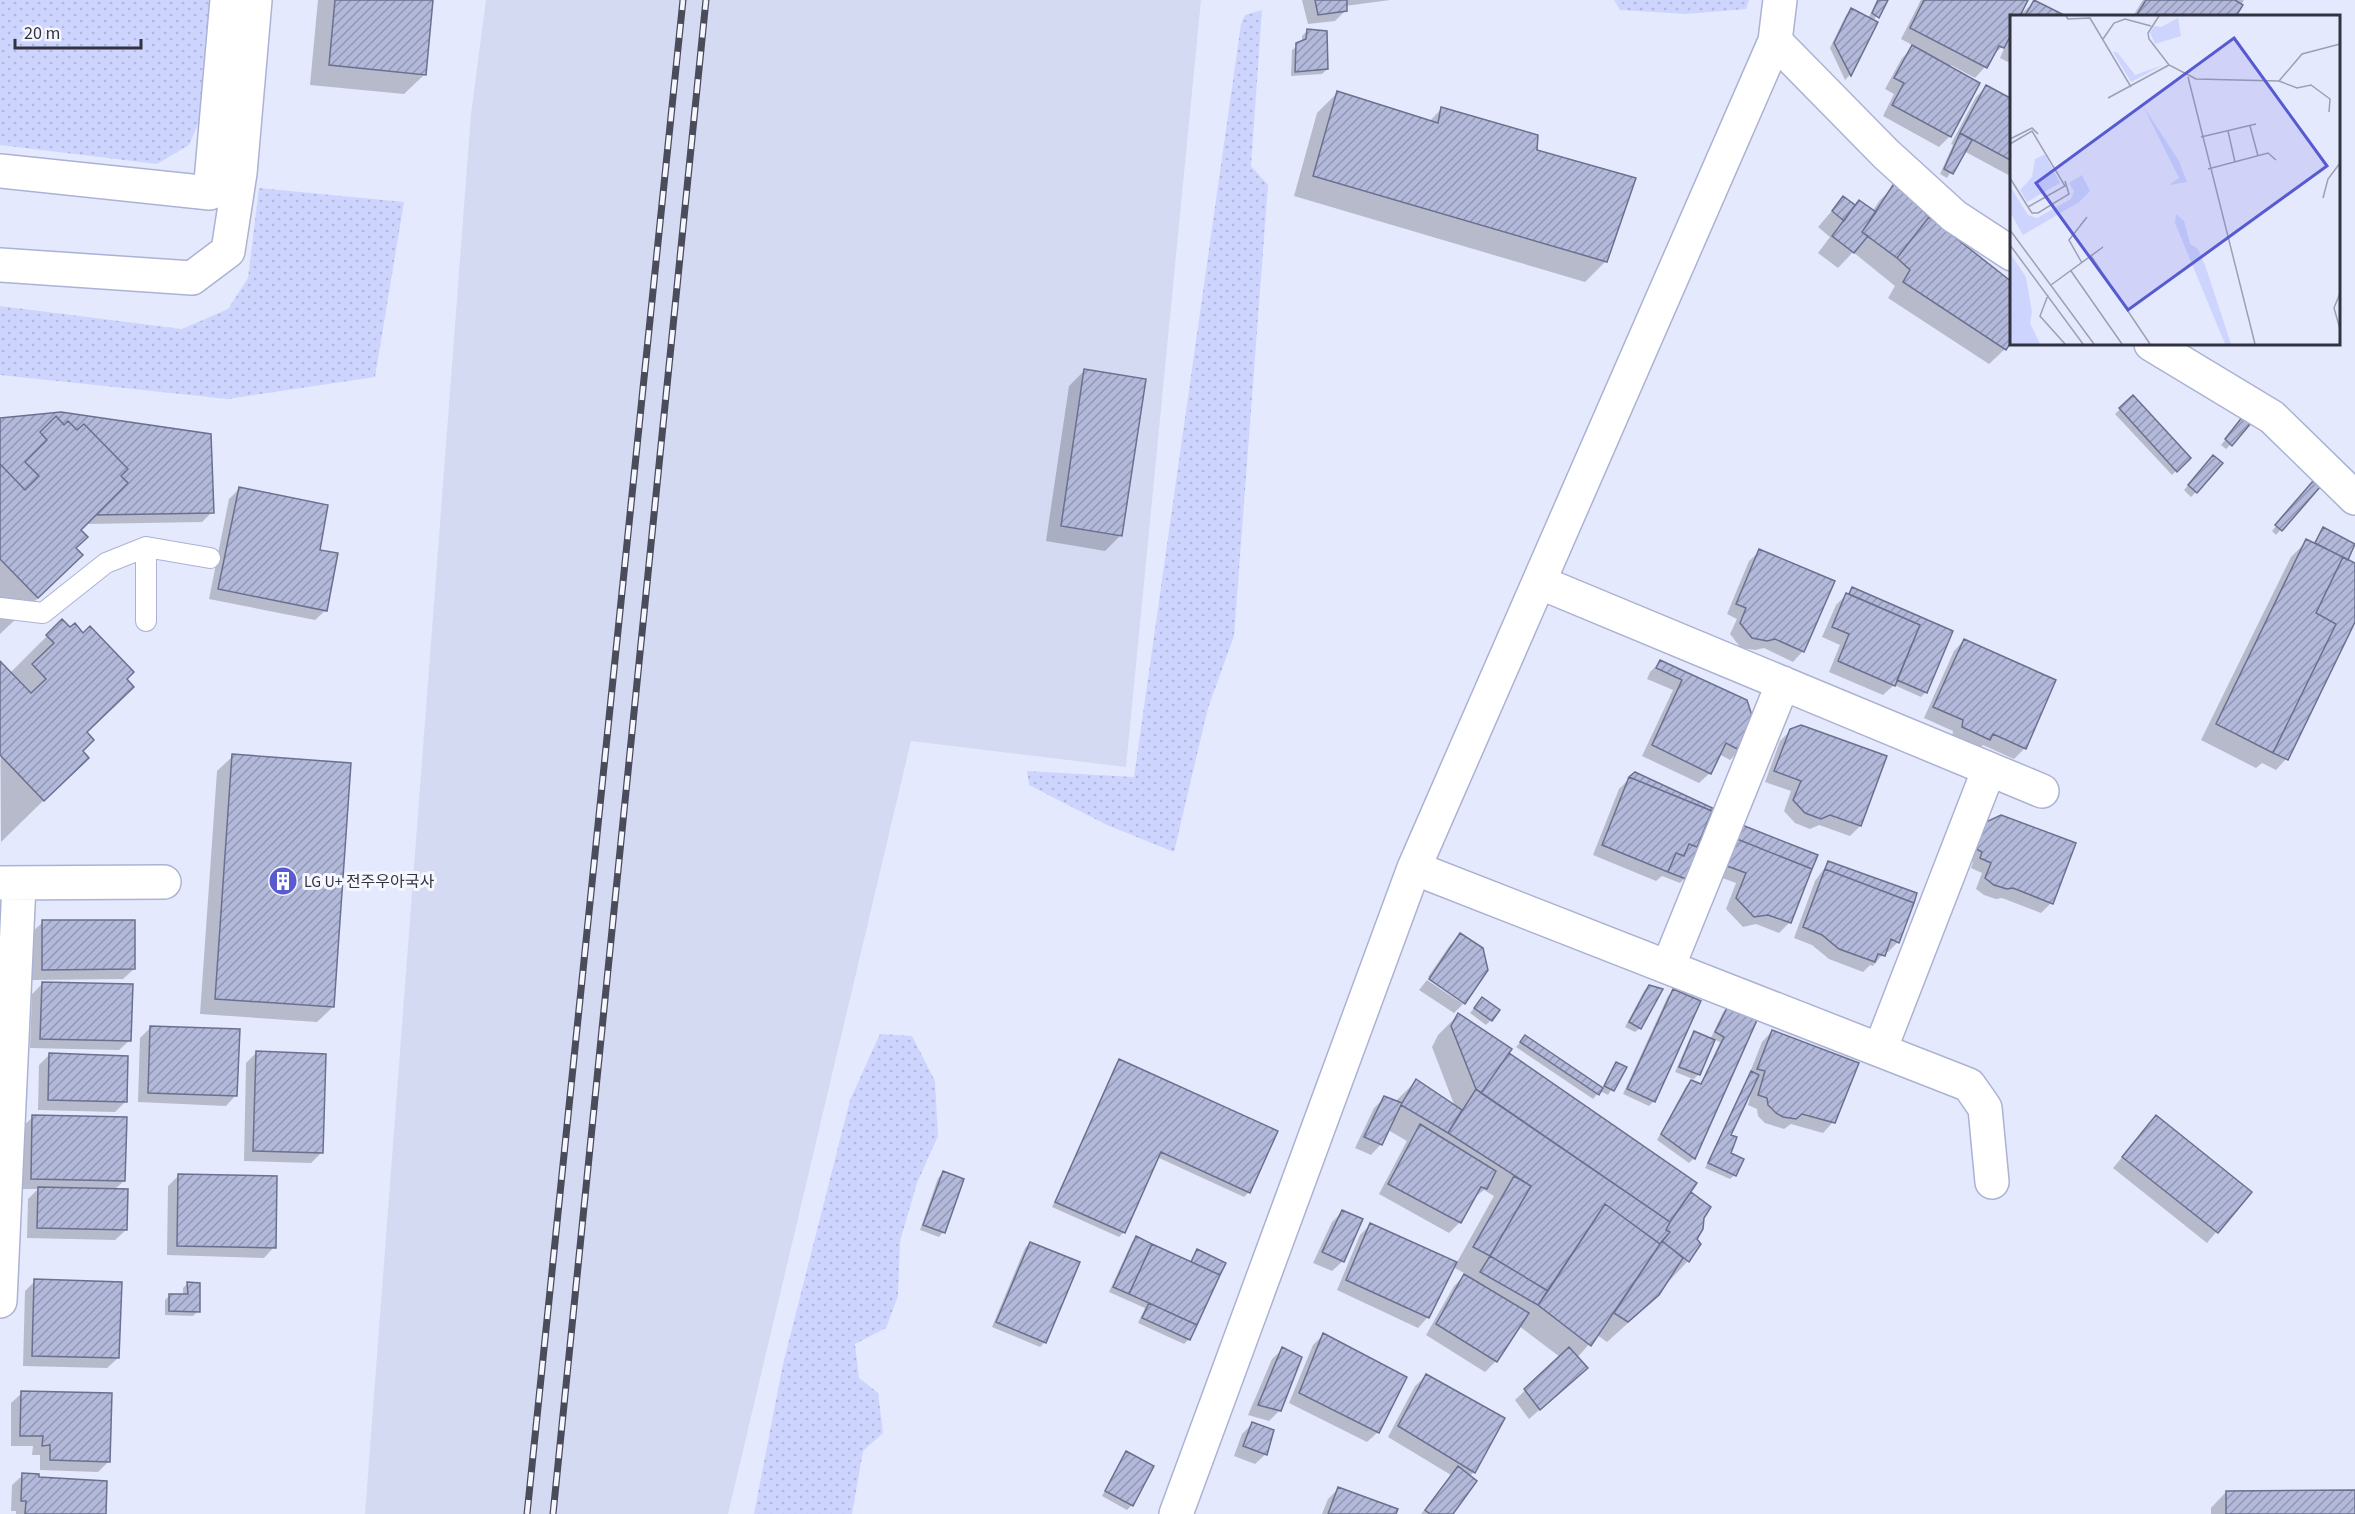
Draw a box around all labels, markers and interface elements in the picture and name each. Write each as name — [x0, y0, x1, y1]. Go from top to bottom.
scale bar — [15, 12, 141, 50]
inset map — [2010, 15, 2340, 345]
text: 20 m — [24, 21, 60, 46]
building icon: LG U+ 전주우아국사 — [267, 865, 299, 897]
place label: LG U+ 전주우아국사 — [304, 871, 435, 893]

